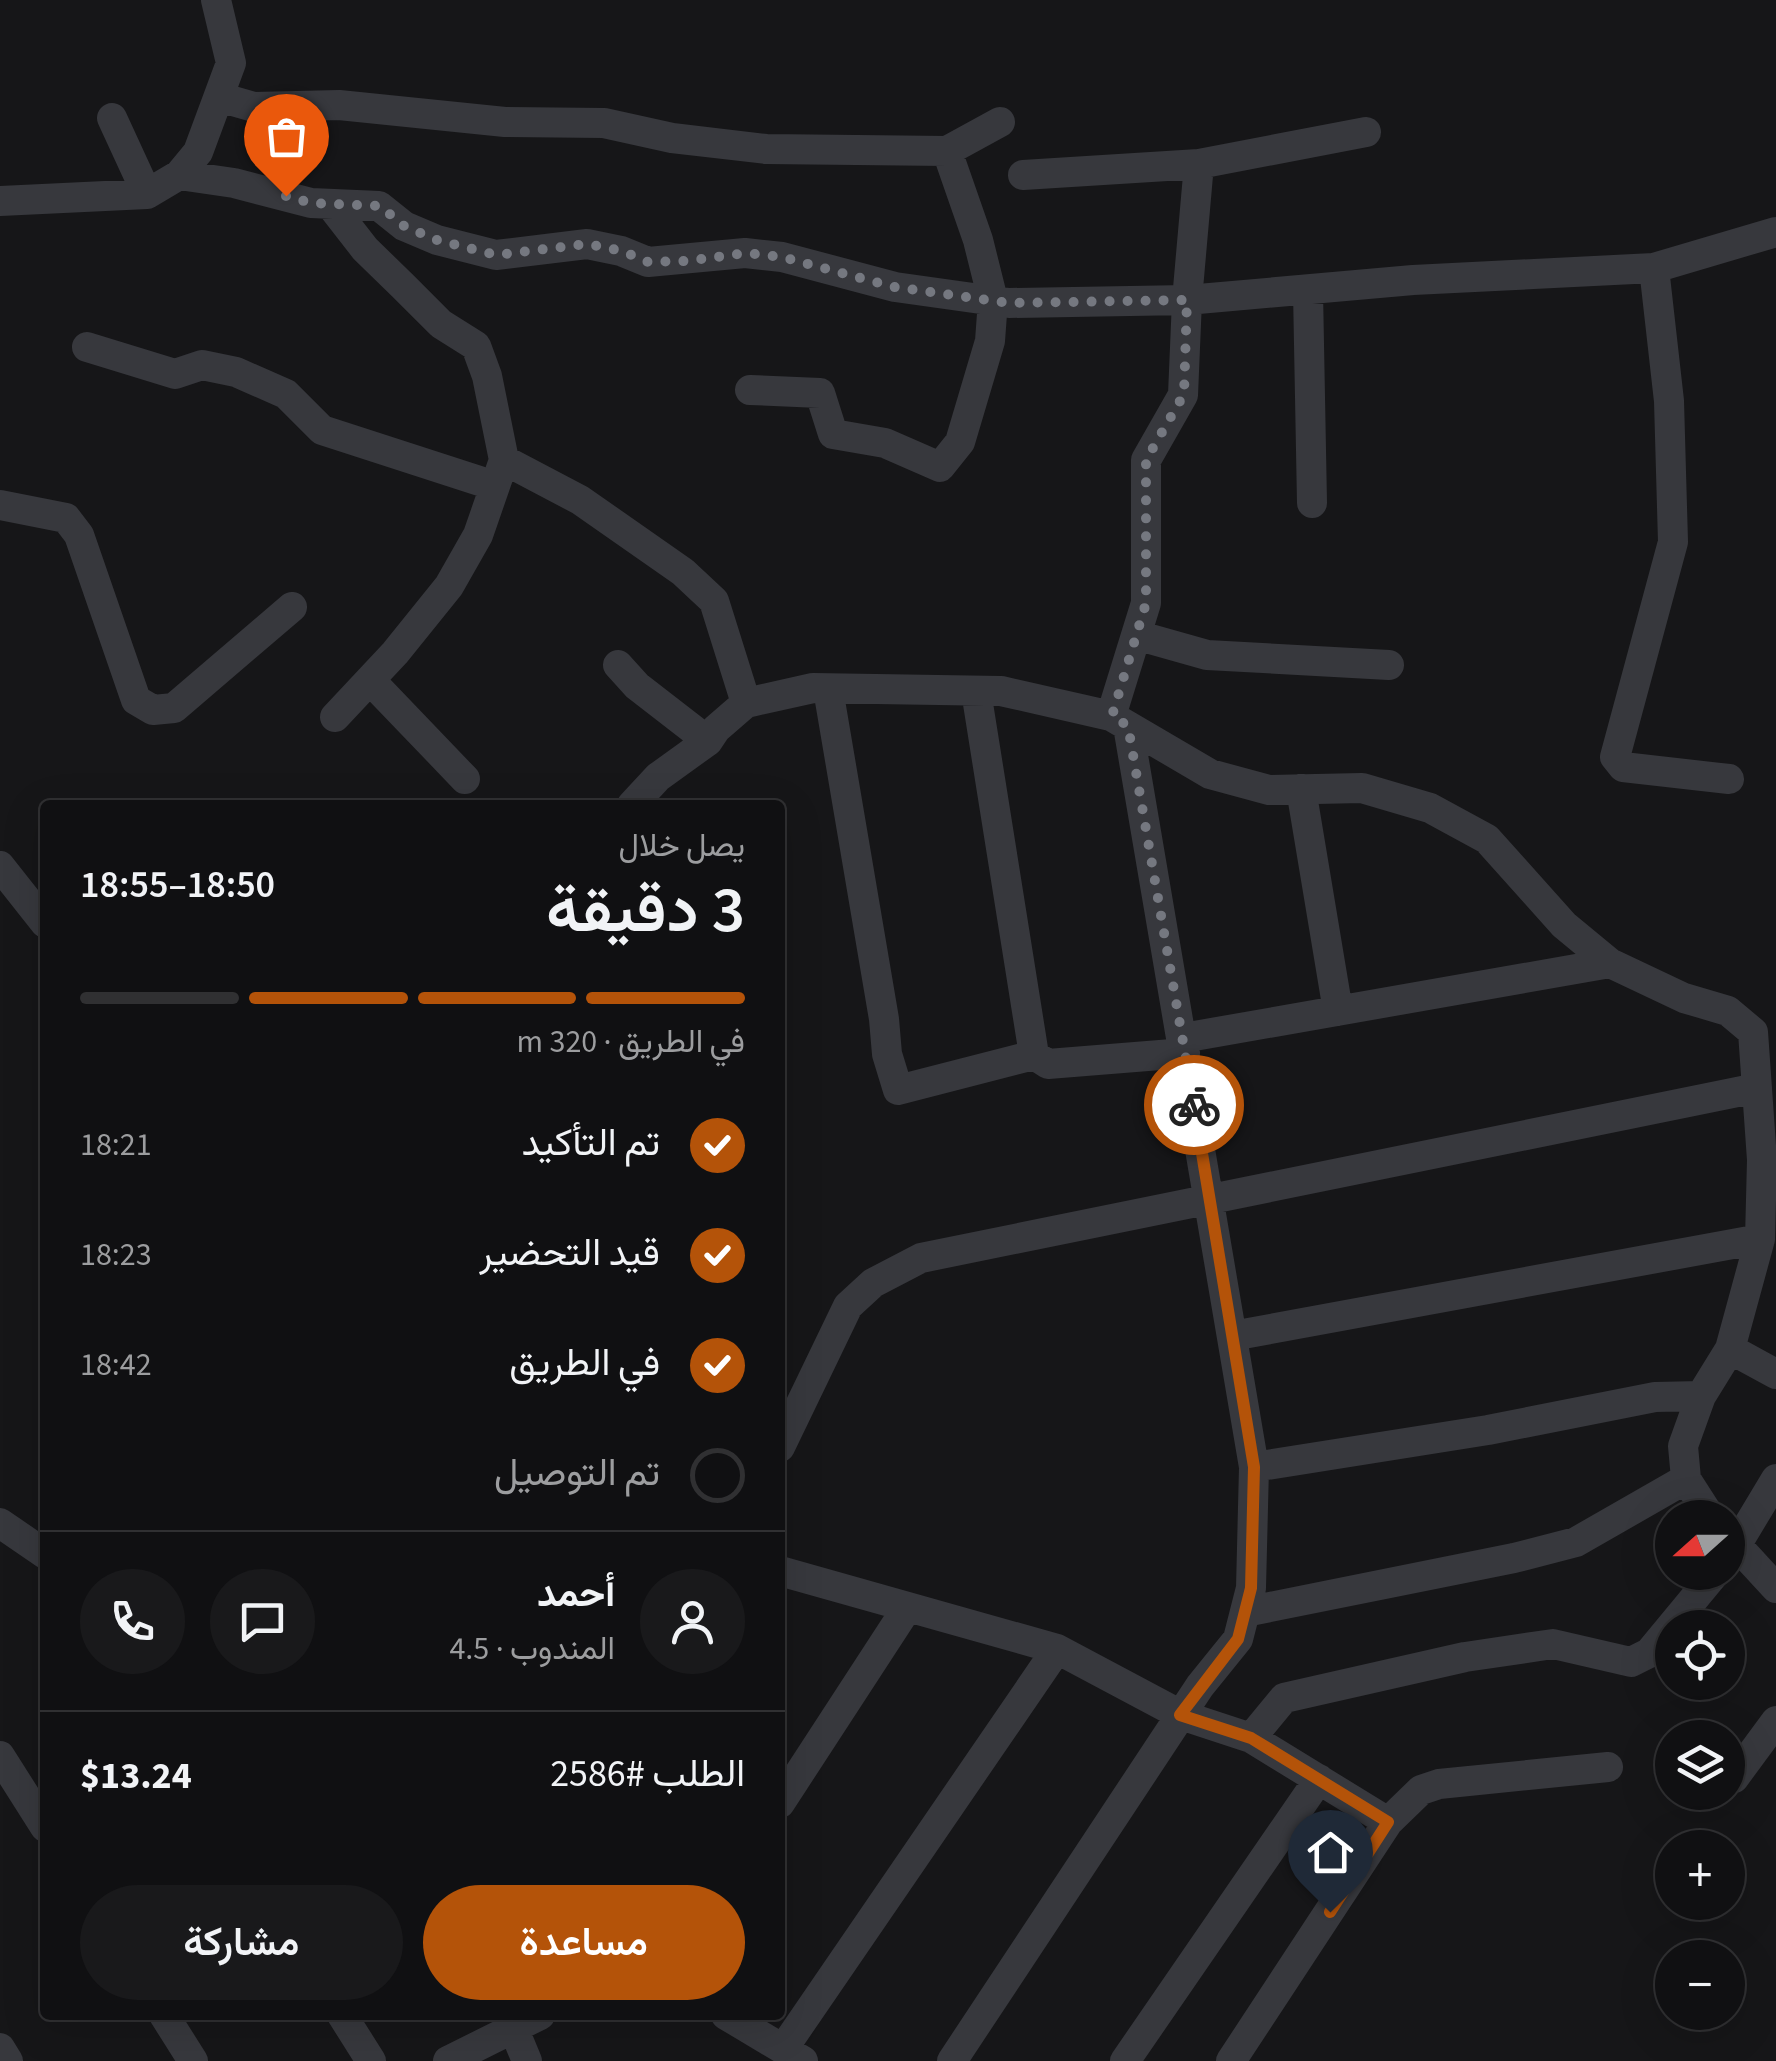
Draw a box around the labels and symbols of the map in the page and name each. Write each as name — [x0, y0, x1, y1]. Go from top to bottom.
pin — [244, 94, 329, 197]
courier — [1144, 1055, 1244, 1155]
north arrow — [1655, 1500, 1745, 1590]
pin — [1288, 1810, 1373, 1913]

